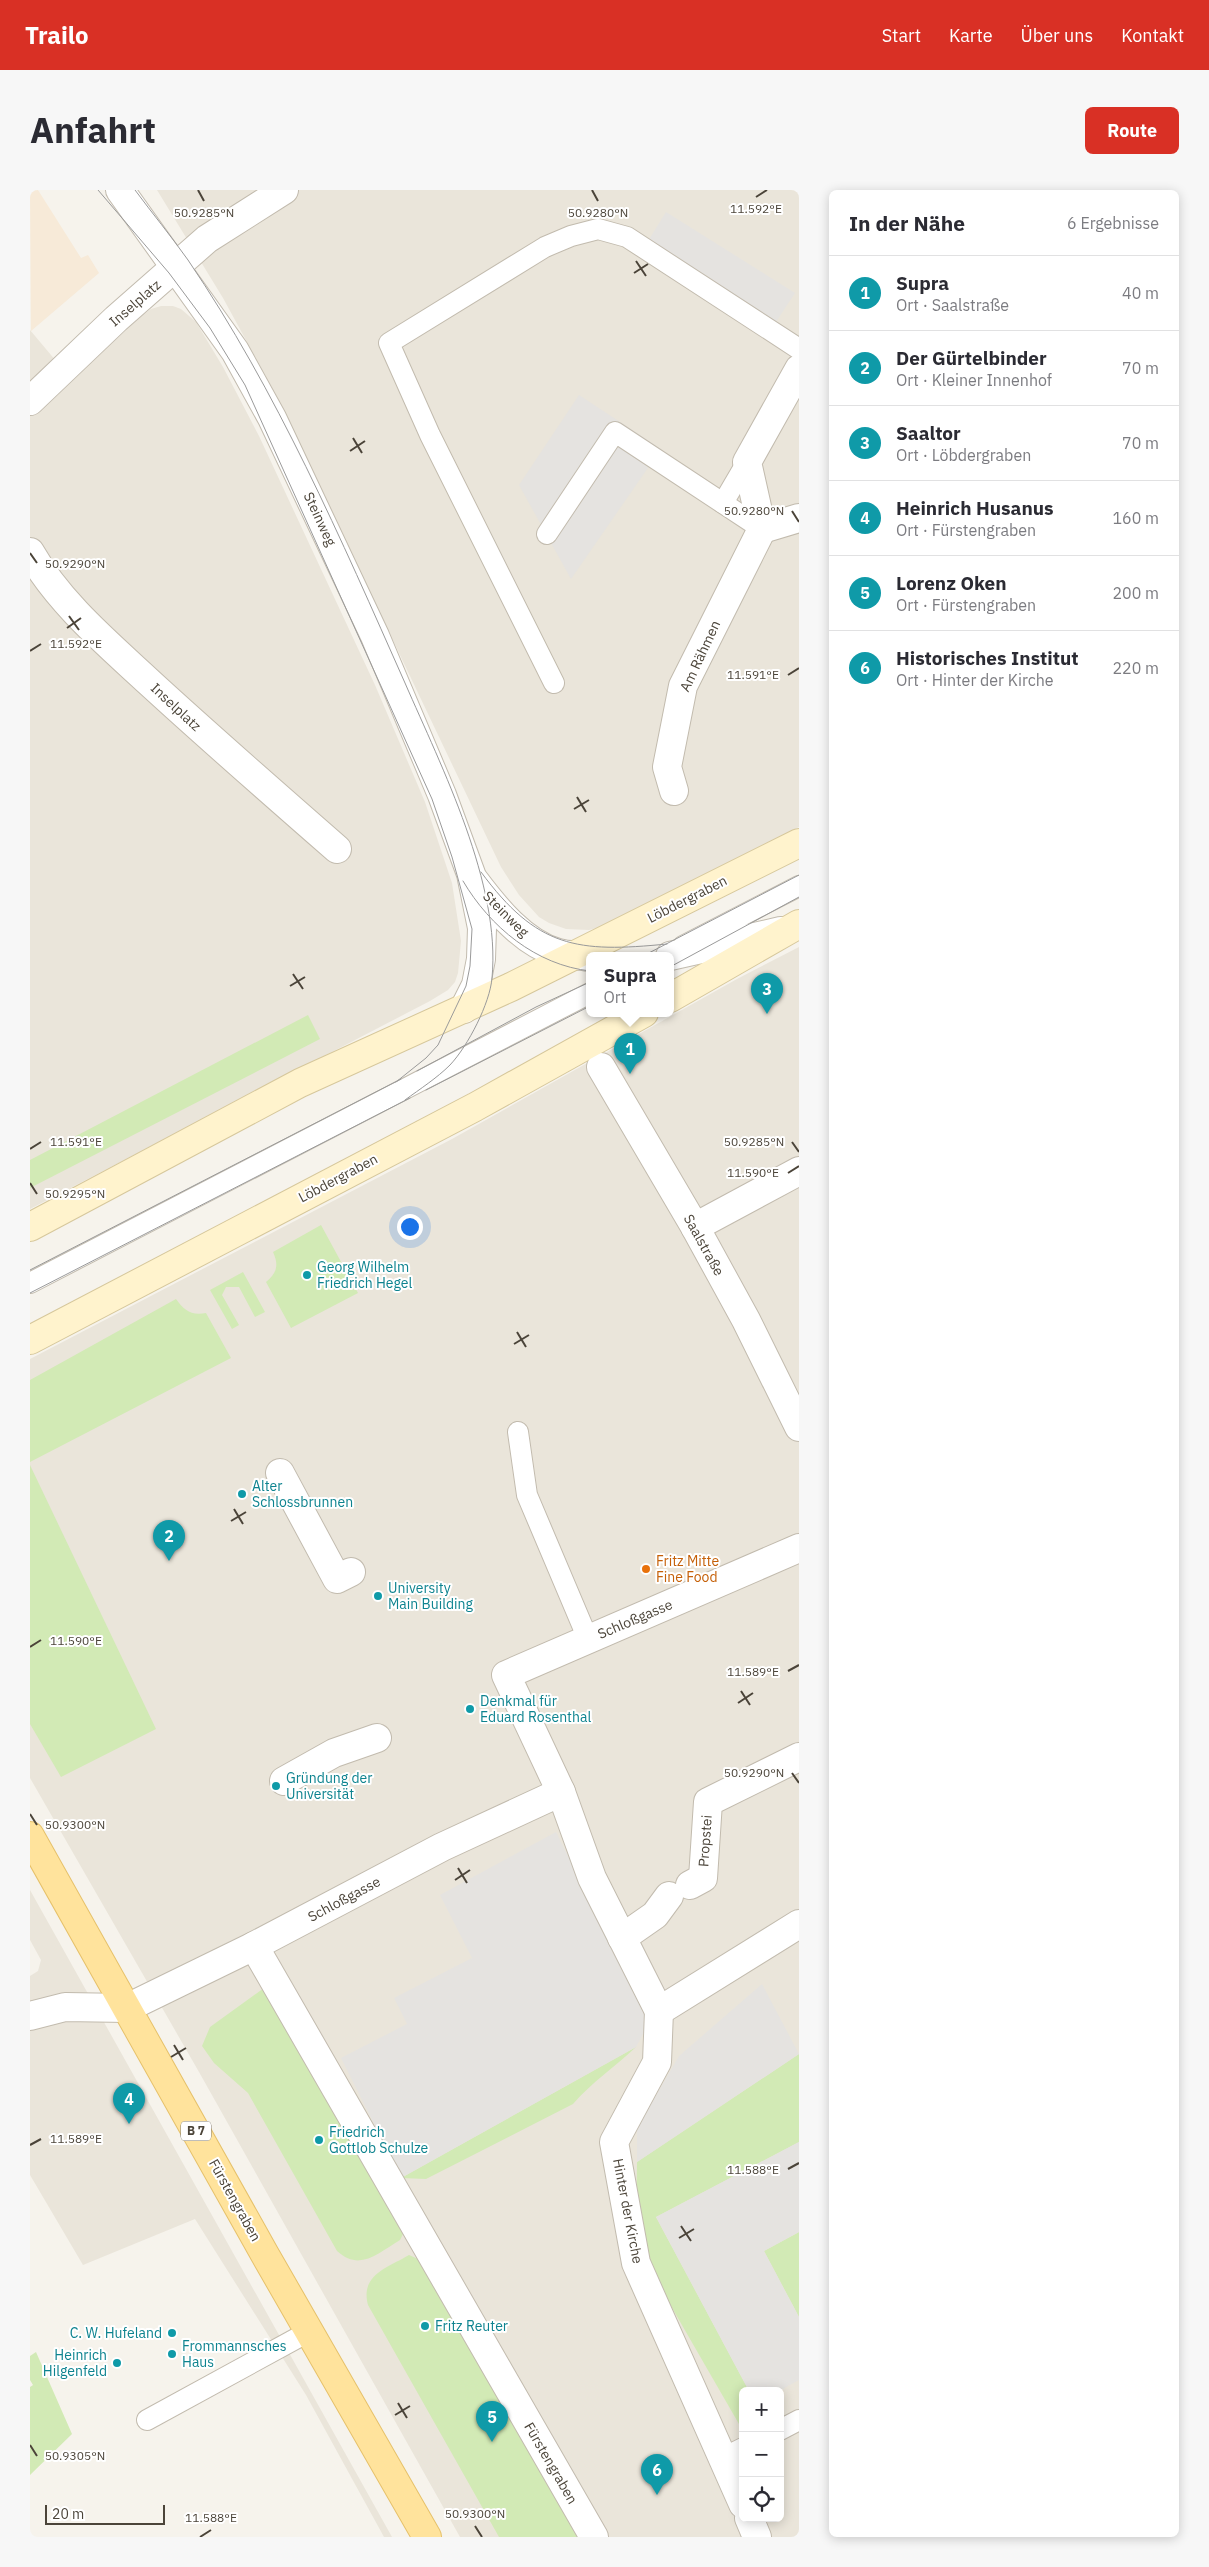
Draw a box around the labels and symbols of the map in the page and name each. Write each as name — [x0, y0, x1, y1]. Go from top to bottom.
text: 11.592°E — [730, 201, 782, 216]
text: 50.9285°N — [174, 205, 234, 220]
text: 50.9280°N — [568, 205, 628, 220]
street label: Inselplatz — [105, 275, 165, 330]
street label: Steinweg — [300, 489, 341, 550]
text: 50.9280°N — [724, 503, 784, 518]
text: 50.9290°N — [45, 556, 105, 571]
street label: Am Rähmen — [676, 617, 724, 695]
text: 11.592°E — [50, 636, 102, 651]
text: 11.591°E — [727, 667, 779, 682]
street label: Inselplatz — [147, 679, 205, 735]
street label: Löbdergraben — [644, 871, 730, 927]
street label: Steinweg — [479, 887, 533, 941]
pin: 3 — [751, 973, 783, 1014]
pin: 1 — [614, 1033, 646, 1074]
text: 11.591°E — [50, 1134, 102, 1149]
text: 50.9285°N — [724, 1134, 784, 1149]
street label: Löbdergraben — [295, 1150, 381, 1206]
text: 11.590°E — [727, 1165, 779, 1180]
text: 50.9295°N — [45, 1186, 105, 1201]
street label: Saalstraße — [680, 1211, 728, 1279]
your location — [397, 1214, 423, 1240]
place label: Georg Wilhelm Friedrich Hegel — [317, 1258, 413, 1292]
marker: Georg Wilhelm Friedrich Hegel — [301, 1269, 313, 1281]
place label: Alter Schlossbrunnen — [252, 1477, 353, 1511]
marker: Alter Schlossbrunnen — [236, 1488, 248, 1500]
pin: 2 — [153, 1520, 185, 1561]
place label: Fritz Mitte Fine Food — [656, 1552, 719, 1586]
marker: Fritz Mitte Fine Food — [640, 1563, 652, 1575]
place label: University Main Building — [388, 1579, 474, 1613]
marker: University Main Building — [372, 1590, 384, 1602]
street label: Schloßgasse — [595, 1595, 675, 1643]
text: 11.590°E — [50, 1633, 102, 1648]
text: 11.589°E — [727, 1664, 779, 1679]
place label: Denkmal für Eduard Rosenthal — [480, 1692, 591, 1726]
marker: Denkmal für Eduard Rosenthal — [464, 1703, 476, 1715]
text: 50.9290°N — [724, 1765, 784, 1780]
place label: Gründung der Universität — [286, 1769, 372, 1803]
marker: Gründung der Universität — [270, 1780, 282, 1792]
street label: Propstei — [694, 1814, 716, 1868]
text: 50.9300°N — [45, 1817, 105, 1832]
street label: Schloßgasse — [305, 1872, 384, 1926]
pin: 4 — [113, 2083, 145, 2124]
road number: B 7 — [181, 2122, 211, 2140]
place label: Friedrich Gottlob Schulze — [329, 2123, 429, 2157]
text: 11.589°E — [50, 2131, 102, 2146]
marker: Friedrich Gottlob Schulze — [313, 2134, 325, 2146]
street label: Fürstengraben — [205, 2156, 265, 2244]
street label: Hinter der Kirche — [609, 2157, 647, 2265]
text: 11.588°E — [727, 2162, 779, 2177]
place label: Fritz Reuter — [435, 2317, 508, 2335]
marker: Fritz Reuter — [419, 2320, 431, 2332]
place label: C. W. Hufeland — [70, 2324, 162, 2342]
marker: C. W. Hufeland — [166, 2327, 178, 2339]
place label: Frommannsches Haus — [182, 2337, 287, 2371]
place label: Heinrich Hilgenfeld — [43, 2346, 107, 2380]
marker: Frommannsches Haus — [166, 2348, 178, 2360]
marker: Heinrich Hilgenfeld — [111, 2357, 123, 2369]
pin: 5 — [476, 2401, 508, 2442]
street label: Fürstengraben — [520, 2419, 582, 2507]
text: 50.9305°N — [45, 2448, 105, 2463]
pin: 6 — [641, 2454, 673, 2495]
scale bar — [45, 2502, 165, 2525]
text: 50.9300°N — [445, 2506, 505, 2521]
text: 11.588°E — [185, 2510, 237, 2525]

